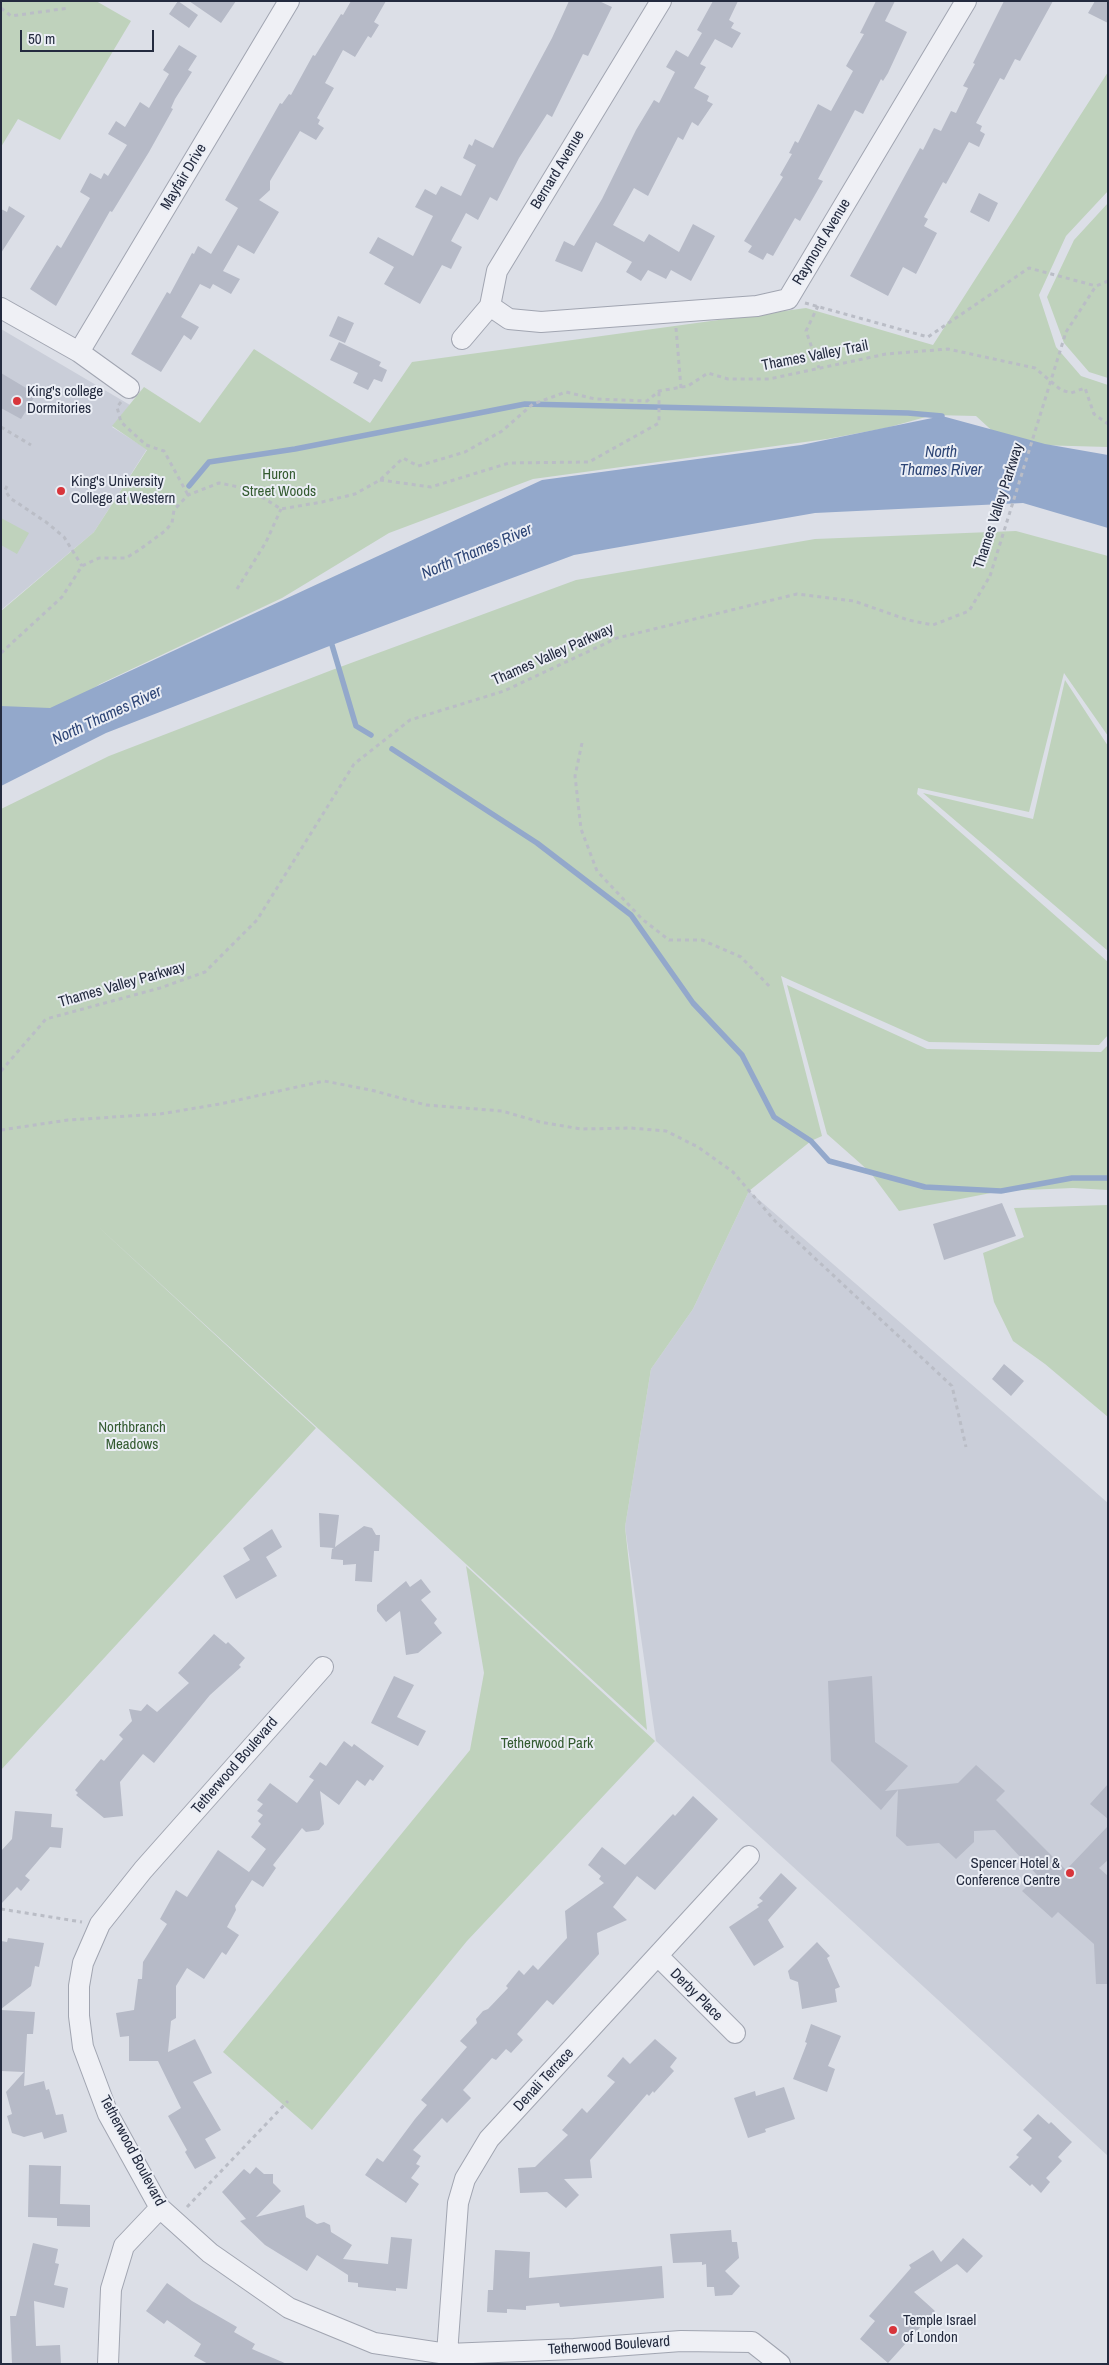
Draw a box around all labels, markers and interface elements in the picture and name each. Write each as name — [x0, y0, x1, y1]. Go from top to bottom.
scale bar — [22, 20, 156, 52]
text: 50 m — [28, 28, 55, 49]
street label: Bernard Avenue — [527, 127, 589, 213]
street label: Mayfair Drive — [157, 141, 211, 213]
street label: Raymond Avenue — [789, 196, 855, 288]
street label: Thames Valley Trail — [760, 337, 870, 375]
place label: King's college Dormitories — [27, 383, 103, 418]
marker: King's college Dormitories — [11, 395, 23, 407]
street label: Thames Valley Parkway — [970, 441, 1028, 571]
water label: North Thames River — [900, 443, 982, 481]
park label: Huron Street Woods — [242, 466, 316, 501]
place label: King's University College at Western — [71, 473, 175, 508]
marker: King's University College at Western — [55, 485, 67, 497]
water label: North Thames River — [419, 520, 535, 584]
street label: Thames Valley Parkway — [489, 620, 617, 690]
water label: North Thames River — [49, 682, 165, 750]
street label: Thames Valley Parkway — [57, 958, 187, 1012]
park label: Northbranch Meadows — [98, 1419, 166, 1454]
street label: Tetherwood Boulevard — [188, 1714, 282, 1818]
park label: Tetherwood Park — [501, 1735, 593, 1753]
place label: Spencer Hotel & Conference Centre — [956, 1855, 1060, 1890]
marker: Spencer Hotel & Conference Centre — [1064, 1867, 1076, 1879]
street label: Derby Place — [666, 1965, 726, 2025]
street label: Denali Terrace — [510, 2045, 578, 2115]
street label: Tetherwood Boulevard — [95, 2093, 169, 2209]
place label: Temple Israel of London — [903, 2312, 976, 2347]
marker: Temple Israel of London — [887, 2324, 899, 2336]
street label: Tetherwood Boulevard — [547, 2333, 671, 2359]

